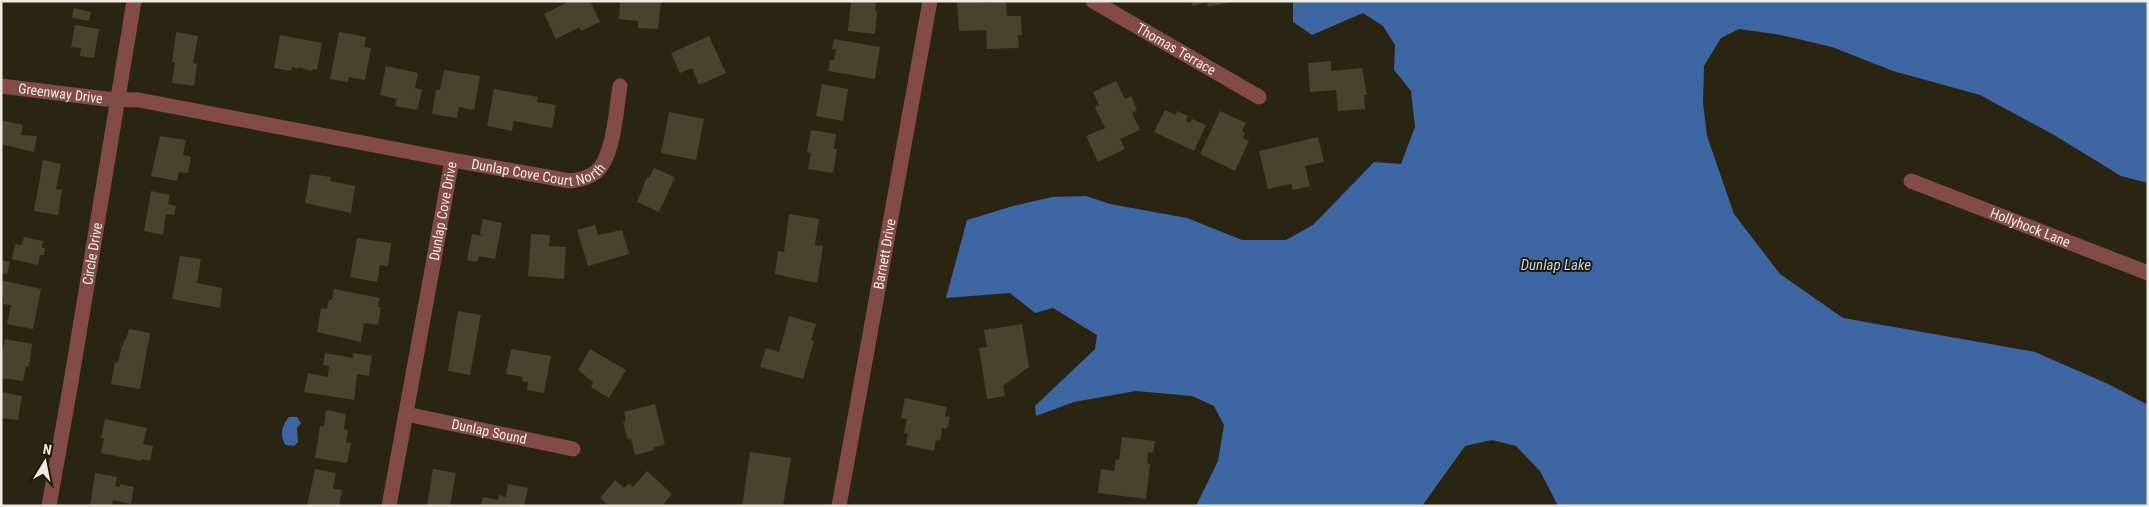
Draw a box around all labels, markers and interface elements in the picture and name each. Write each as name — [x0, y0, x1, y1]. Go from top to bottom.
street label: Thomas Terrace — [1134, 20, 1219, 78]
street label: Greenway Drive — [17, 80, 104, 107]
street label: Dunlap Cove Court North — [470, 156, 608, 189]
street label: Dunlap Cove Drive — [426, 160, 460, 262]
street label: Hollyhock Lane — [1988, 205, 2073, 250]
street label: Barnett Drive — [870, 217, 899, 291]
street label: Circle Drive — [79, 221, 105, 286]
water label: Dunlap Lake — [1521, 256, 1591, 274]
street label: Dunlap Sound — [450, 416, 528, 447]
north arrow — [20, 437, 70, 487]
text: N — [42, 441, 53, 458]

